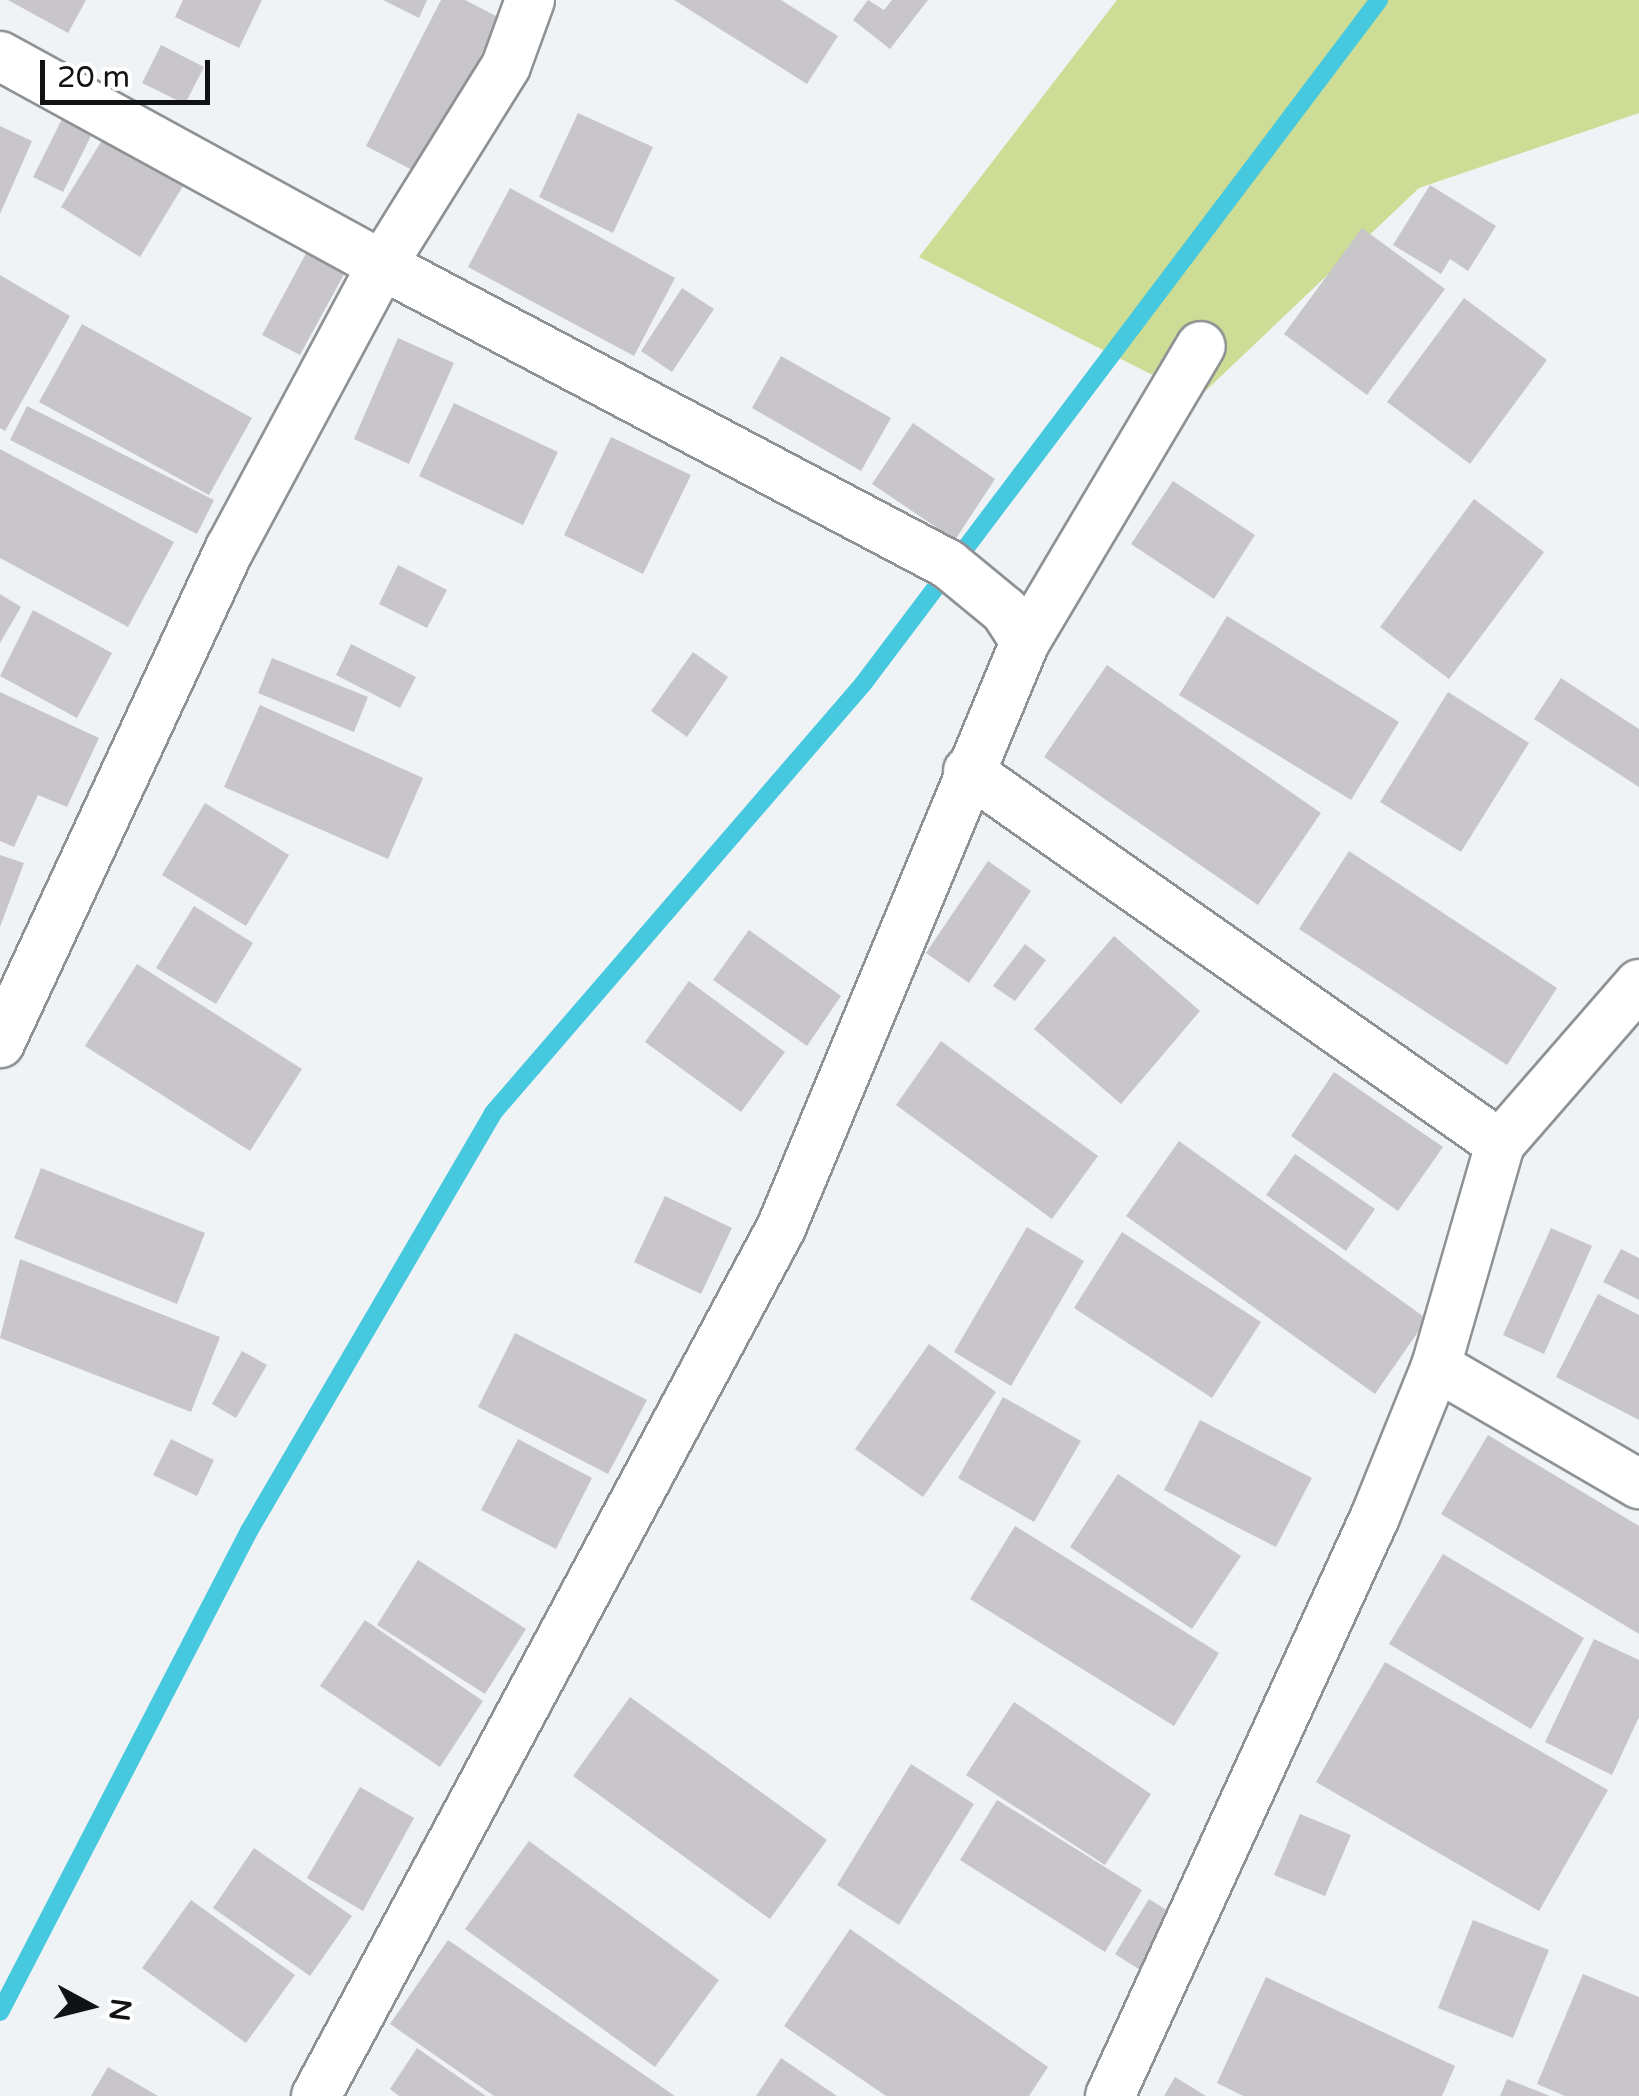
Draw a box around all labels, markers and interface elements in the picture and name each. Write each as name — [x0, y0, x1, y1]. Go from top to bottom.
scale bar — [45, 40, 215, 102]
text: 20 m — [57, 59, 130, 96]
north arrow — [40, 1956, 140, 2056]
text: N — [102, 1996, 138, 2023]

